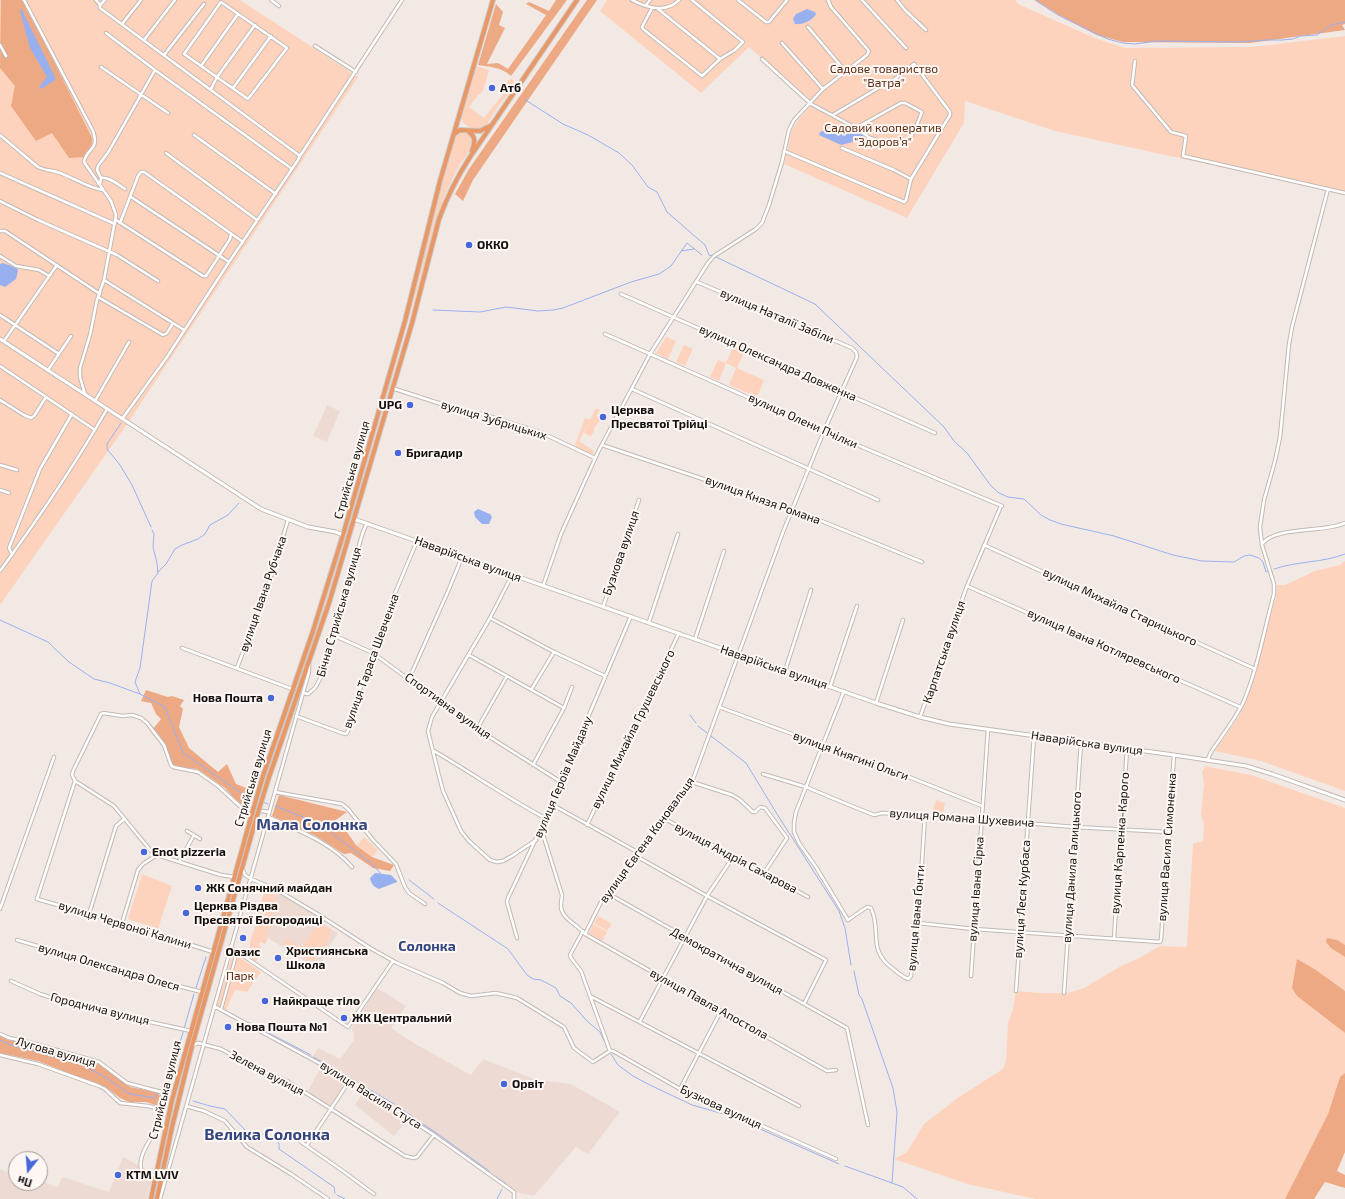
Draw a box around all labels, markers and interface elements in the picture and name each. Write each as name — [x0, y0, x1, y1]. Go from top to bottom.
park label: Садове товариство "Ватра" — [830, 62, 938, 90]
place label: Атб — [500, 81, 521, 95]
marker: Атб — [487, 83, 497, 93]
park label: Садовий кооператив "Здоров’я" — [824, 121, 942, 149]
place label: ОККО — [477, 238, 509, 252]
marker: ОККО — [464, 240, 474, 250]
street label: вулиця Наталії Забіли — [718, 286, 836, 346]
street label: вулиця Олександра Довженка — [697, 322, 859, 404]
street label: вулиця Олени Пчілки — [746, 390, 860, 452]
street label: вулиця Зубрицьких — [439, 397, 549, 443]
place label: UPG — [379, 398, 402, 412]
marker: UPG — [405, 400, 415, 410]
place label: Церква Пресвятої Трійці — [611, 403, 708, 431]
marker: Церква Пресвятої Трійці — [598, 412, 608, 422]
street label: Стрийська вулиця — [331, 419, 373, 521]
place label: Бригадир — [406, 446, 463, 460]
marker: Бригадир — [393, 448, 403, 458]
street label: вулиця Князя Романа — [703, 472, 823, 528]
street label: Бузкова вулиця — [600, 509, 642, 597]
street label: Наварійська вулиця — [413, 533, 523, 585]
street label: вулиця Івана Рубчака — [236, 534, 290, 654]
street label: Бічна Стрийська вулиця — [314, 545, 364, 679]
street label: вулиця Михайла Старицького — [1041, 565, 1199, 649]
street label: вулиця Тараса Шевченка — [340, 592, 402, 730]
street label: Карпатська вулиця — [920, 599, 968, 705]
street label: вулиця Івана Котляревського — [1025, 606, 1183, 686]
street label: Наварійська вулиця — [718, 642, 830, 692]
street label: вулиця Михайла Грушевського — [588, 647, 678, 811]
street label: Спортивна вулиця — [402, 670, 494, 742]
place label: Нова Пошта — [193, 691, 263, 705]
marker: Нова Пошта — [266, 693, 276, 703]
street label: вулиця Героїв Майдану — [531, 714, 595, 840]
street label: Стрийська вулиця — [231, 727, 275, 829]
street label: вулиця Княгині Ольги — [791, 728, 911, 784]
street label: Наварійська вулиця — [1030, 728, 1144, 758]
street label: вулиця Карпенка-Карого — [1108, 772, 1132, 914]
street label: вулиця Василя Симоненка — [1155, 772, 1179, 922]
street label: вулиця Євгена Коновальця — [596, 774, 698, 906]
street label: вулиця Данила Галицького — [1060, 791, 1084, 943]
street label: вулиця Романа Шухевича — [889, 806, 1035, 830]
district label: Мала Солонка — [256, 815, 368, 835]
street label: вулиця Андрія Сахарова — [672, 819, 800, 897]
street label: вулиця Івана Сірка — [965, 836, 987, 942]
street label: вулиця Леся Курбаса — [1011, 839, 1033, 959]
place label: Enot pizzeria — [152, 845, 226, 859]
marker: Enot pizzeria — [139, 847, 149, 857]
street label: вулиця Івана Ґонти — [904, 864, 928, 972]
place label: ЖК Сонячний майдан — [206, 881, 332, 895]
marker: ЖК Сонячний майдан — [193, 883, 203, 893]
street label: вулиця Червоної Калини — [57, 898, 193, 952]
place label: Церква Різдва Пресвятої Богородиці — [194, 899, 322, 927]
marker: Церква Різдва Пресвятої Богородиці — [181, 908, 191, 918]
street label: Демократична вулиця — [668, 924, 786, 998]
marker: Оазис — [238, 933, 248, 943]
district label: Солонка — [398, 938, 456, 954]
street label: вулиця Олександра Олеся — [37, 940, 181, 994]
place label: Християнська Школа — [286, 944, 368, 972]
place label: Оазис — [226, 945, 260, 959]
marker: Християнська Школа — [273, 953, 283, 963]
street label: вулиця Павла Апостола — [647, 965, 771, 1043]
park label: Парк — [226, 969, 254, 983]
street label: Городнича вулиця — [49, 990, 151, 1028]
place label: Найкраще тіло — [273, 994, 360, 1008]
marker: Найкраще тіло — [260, 996, 270, 1006]
place label: ЖК Центральний — [352, 1011, 452, 1025]
marker: ЖК Центральний — [339, 1013, 349, 1023]
place label: Нова Пошта №1 — [236, 1020, 327, 1034]
marker: Нова Пошта №1 — [223, 1022, 233, 1032]
street label: Лугова вулиця — [14, 1034, 98, 1070]
street label: Стрийська вулиця — [146, 1039, 184, 1141]
street label: Зелена вулиця — [227, 1047, 307, 1099]
street label: вулиця Василя Стуса — [318, 1058, 424, 1132]
place label: Орвіт — [512, 1077, 544, 1091]
marker: Орвіт — [499, 1079, 509, 1089]
street label: Бузкова вулиця — [678, 1082, 764, 1132]
district label: Велика Солонка — [204, 1125, 330, 1145]
north arrow — [8, 1151, 48, 1191]
place label: KTM LVIV — [126, 1168, 179, 1182]
marker: KTM LVIV — [113, 1170, 123, 1180]
text: Пн — [16, 1174, 33, 1190]

